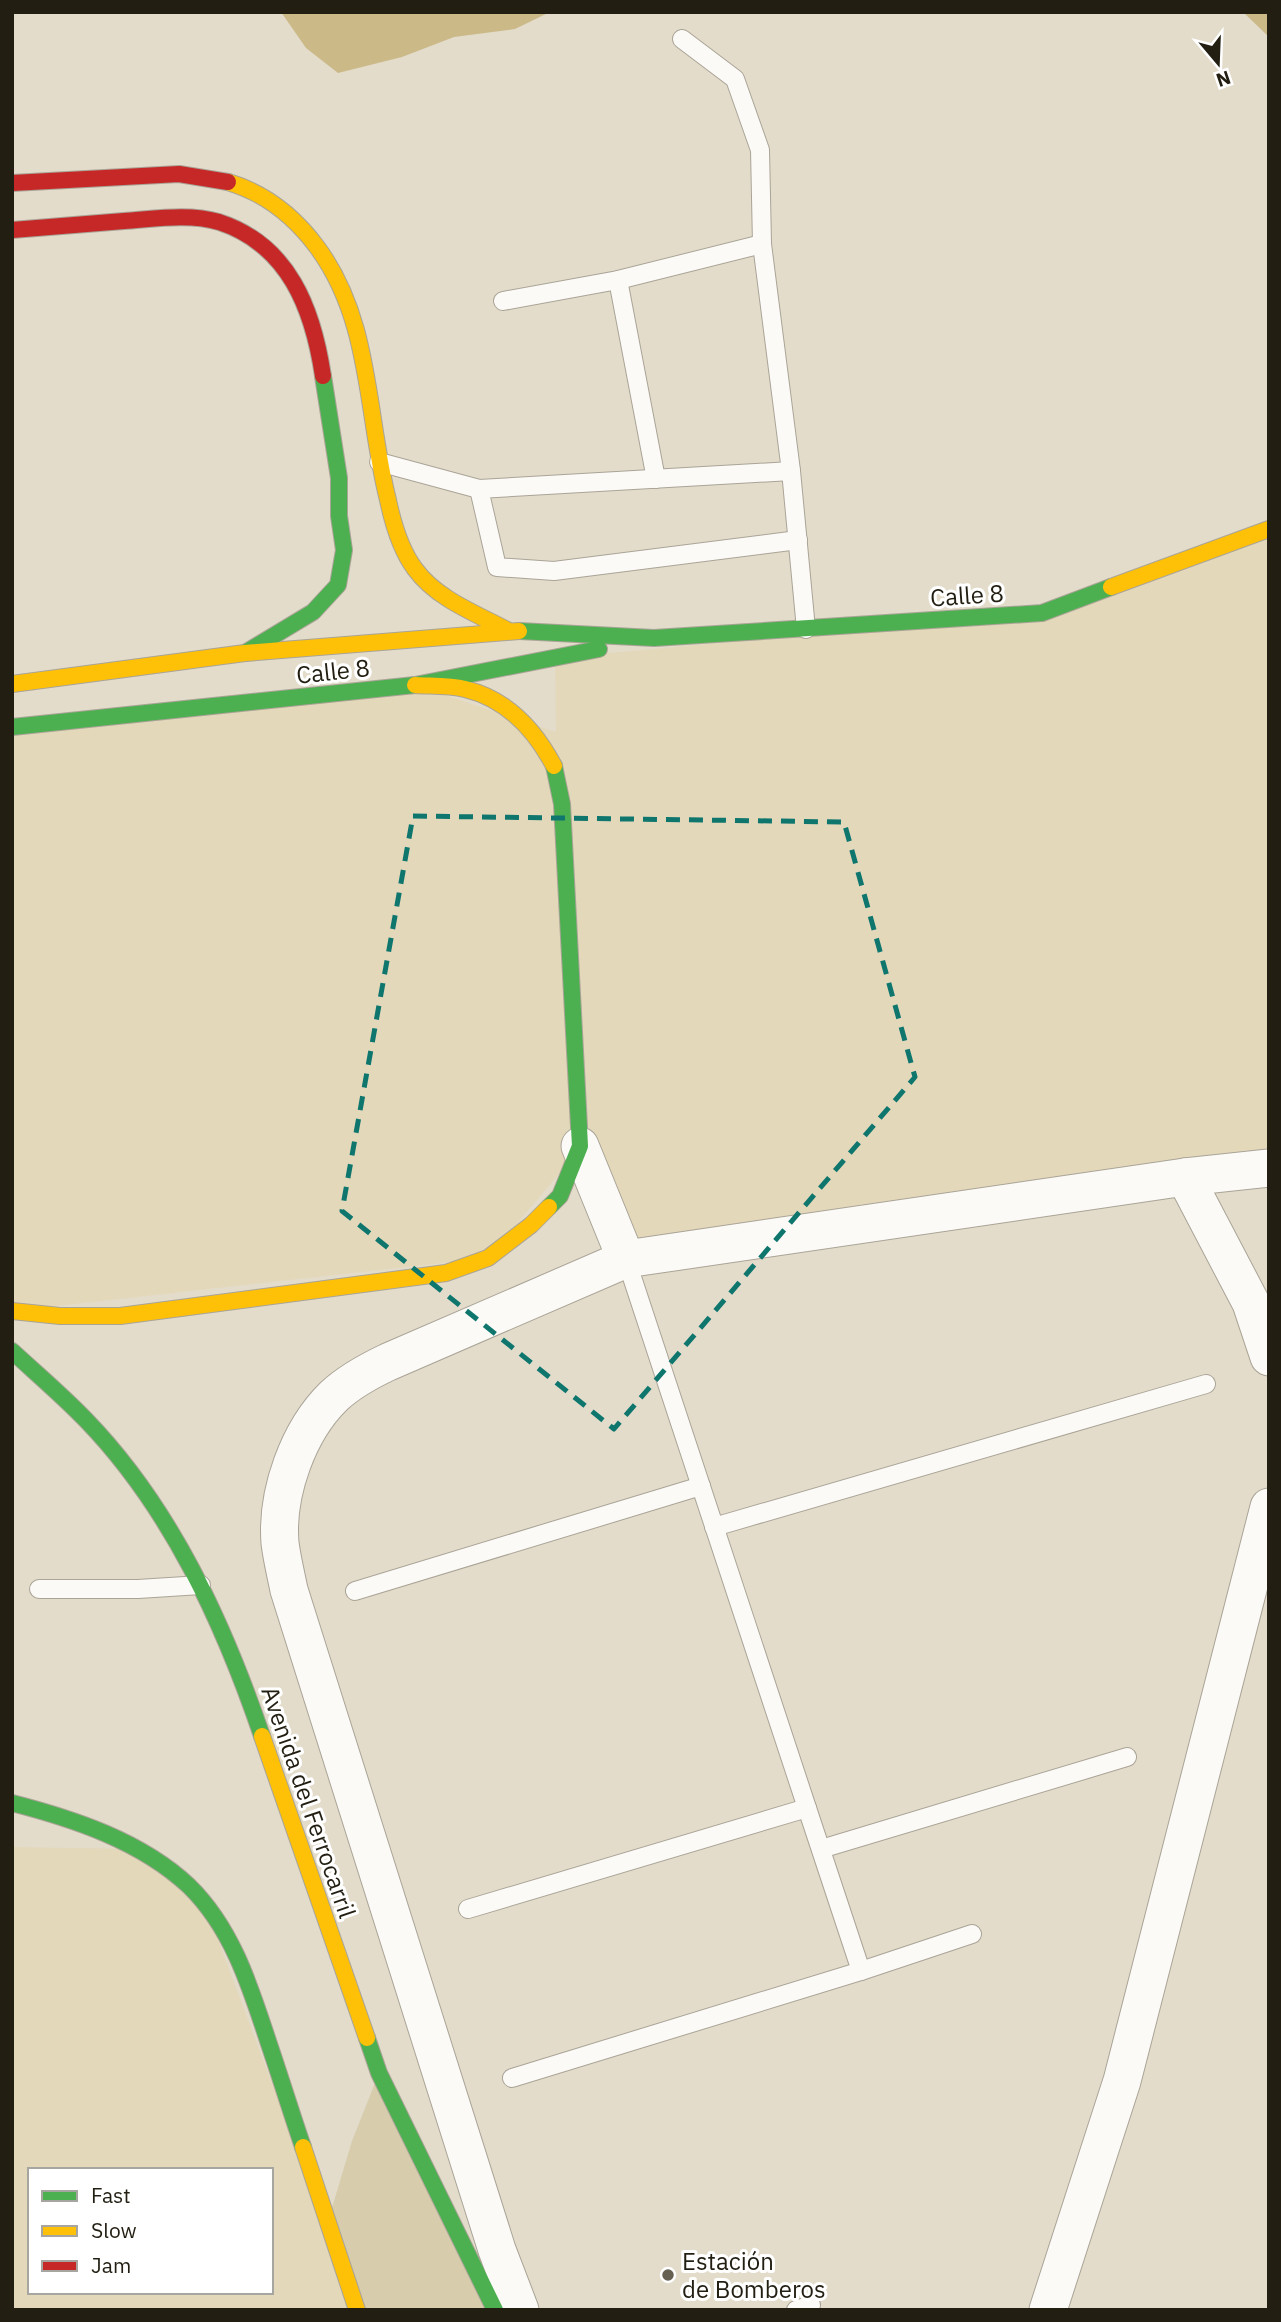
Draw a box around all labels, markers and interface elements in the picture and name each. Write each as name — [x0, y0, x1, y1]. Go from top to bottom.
north arrow — [1183, 28, 1253, 98]
text: N — [1213, 65, 1234, 93]
street label: Calle 8 — [929, 576, 1005, 614]
street label: Calle 8 — [295, 651, 371, 691]
street label: Avenida del Ferrocarril — [254, 1682, 364, 1922]
legend — [28, 2168, 273, 2294]
text: Fast — [91, 2181, 131, 2209]
text: Slow — [91, 2216, 137, 2244]
place label: Estación de Bomberos — [682, 2245, 826, 2305]
text: Jam — [91, 2251, 131, 2279]
marker: Estación de Bomberos — [660, 2267, 676, 2283]

